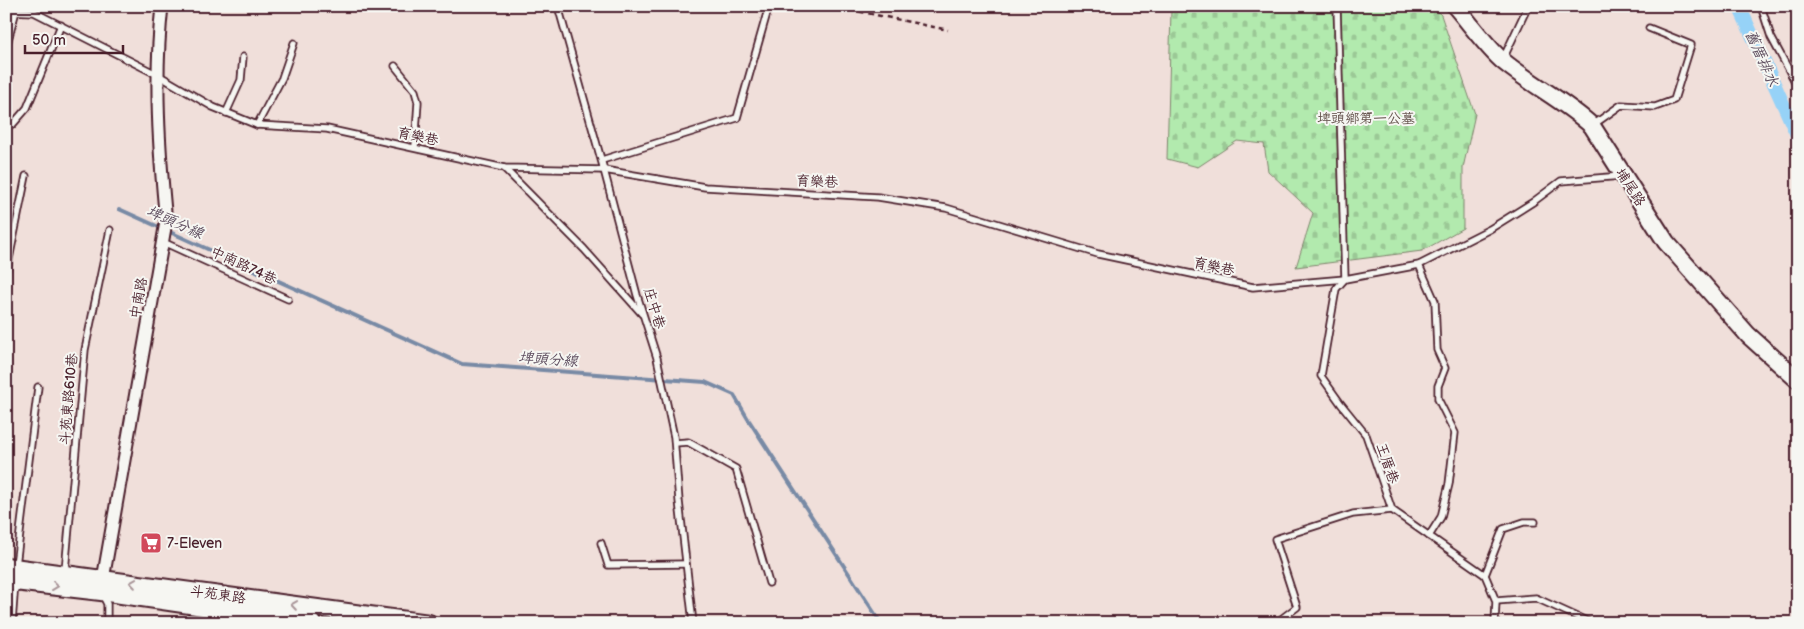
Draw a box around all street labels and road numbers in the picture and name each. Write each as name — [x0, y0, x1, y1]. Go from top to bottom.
street label: 育樂巷 — [396, 124, 441, 149]
street label: 埔尾路 — [1612, 165, 1649, 210]
street label: 育樂巷 — [796, 172, 839, 191]
street label: 中南路74巷 — [208, 243, 281, 289]
street label: 育樂巷 — [1192, 254, 1237, 279]
street label: 中南路 — [126, 276, 151, 320]
street label: 庄中巷 — [640, 286, 669, 332]
street label: 斗苑東路610巷 — [56, 351, 81, 446]
street label: 王厝巷 — [1373, 441, 1403, 487]
street label: 斗苑東路 — [189, 582, 247, 607]

